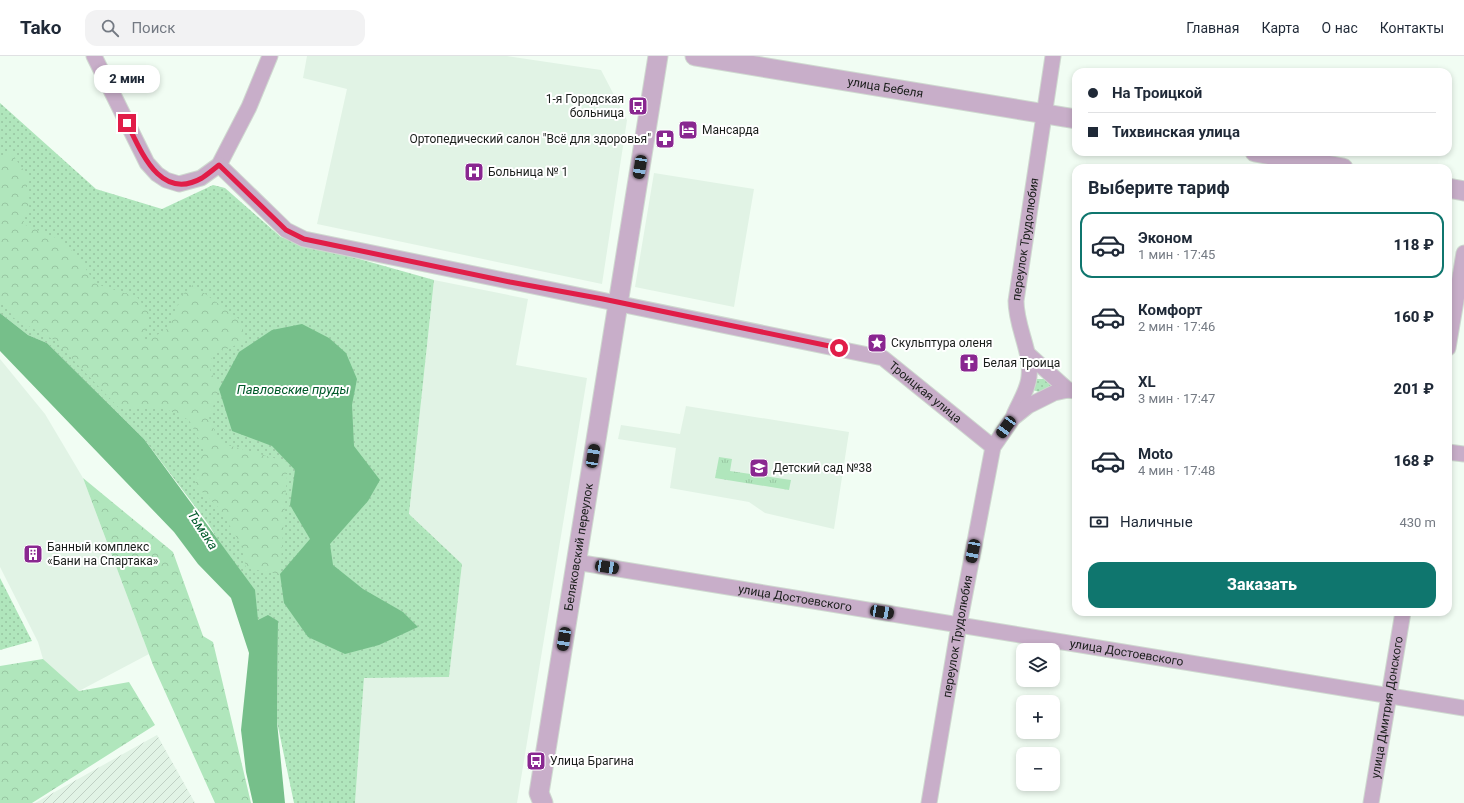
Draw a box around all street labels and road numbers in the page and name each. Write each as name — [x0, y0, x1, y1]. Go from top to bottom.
street label: улица Бебеля — [847, 74, 924, 101]
street label: переулок Трудолюбия — [1009, 177, 1042, 302]
street label: Троицкая улица — [886, 359, 965, 426]
street label: Беляковский переулок — [562, 482, 596, 612]
street label: переулок Трудолюбия — [940, 574, 975, 699]
street label: улица Достоевского — [737, 582, 853, 614]
street label: улица Дмитрия Донского — [1368, 635, 1406, 779]
street label: улица Достоевского — [1069, 636, 1185, 669]

